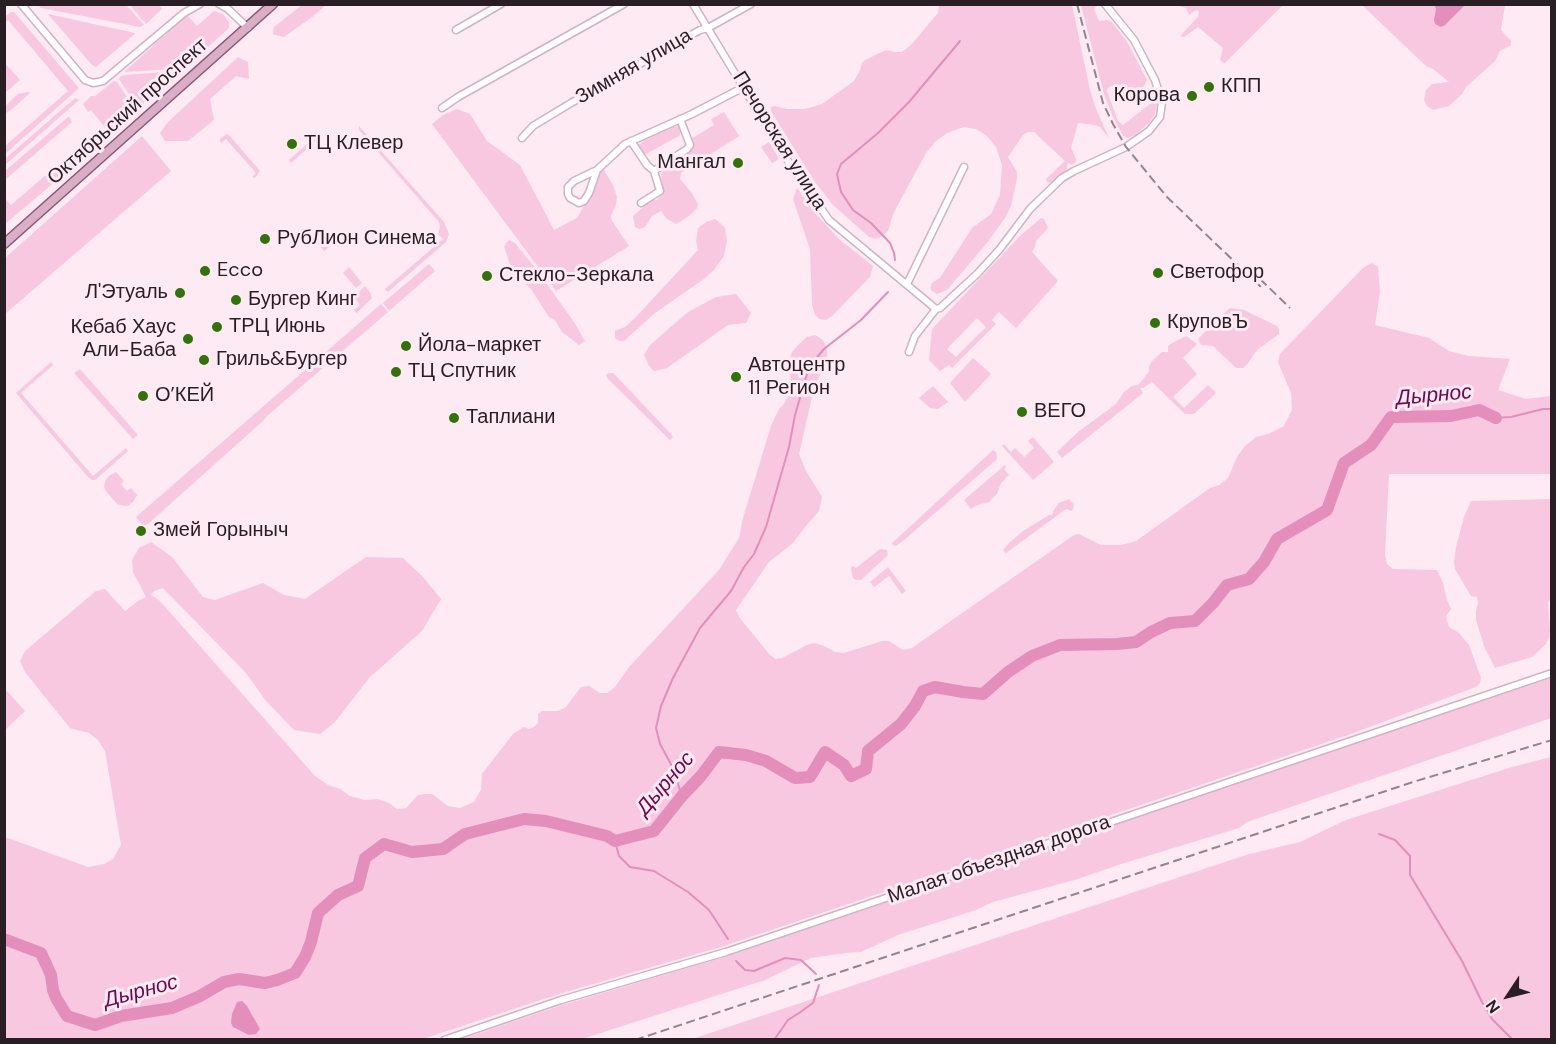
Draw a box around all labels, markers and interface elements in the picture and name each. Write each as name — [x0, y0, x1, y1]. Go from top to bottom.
street label: Зимняя улица — [572, 24, 696, 110]
street label: Октябрьский проспект — [43, 34, 213, 190]
street label: Печорская улица — [727, 67, 831, 215]
place label: КПП — [1221, 75, 1261, 99]
marker: КПП — [1202, 80, 1216, 94]
place label: Корова — [1113, 84, 1180, 108]
marker: Корова — [1185, 89, 1199, 103]
place label: ТЦ Клевер — [304, 132, 403, 156]
marker: ТЦ Клевер — [285, 137, 299, 151]
place label: Мангал — [657, 151, 726, 175]
marker: Мангал — [731, 156, 745, 170]
place label: РубЛион Синема — [277, 227, 436, 251]
marker: РубЛион Синема — [258, 232, 272, 246]
place label: Ecco — [217, 259, 263, 283]
place label: Светофор — [1170, 261, 1264, 285]
marker: Ecco — [198, 264, 212, 278]
place label: Стекло-Зеркала — [499, 264, 654, 288]
marker: Светофор — [1151, 266, 1165, 280]
marker: Стекло-Зеркала — [480, 269, 494, 283]
place label: Л'Этуаль — [85, 281, 168, 305]
marker: Л'Этуаль — [173, 286, 187, 300]
place label: Бургер Кинг — [248, 288, 357, 312]
marker: Бургер Кинг — [229, 293, 243, 307]
place label: КруповЪ — [1167, 311, 1248, 335]
place label: ТРЦ Июнь — [229, 315, 326, 339]
place label: Кебаб Хаус Али-Баба — [71, 316, 176, 363]
marker: КруповЪ — [1148, 316, 1162, 330]
marker: ТРЦ Июнь — [210, 320, 224, 334]
marker: Кебаб Хаус Али-Баба — [181, 332, 195, 346]
place label: Йола-маркет — [418, 334, 541, 358]
marker: Йола-маркет — [399, 339, 413, 353]
place label: Гриль&Бургер — [216, 348, 347, 372]
marker: Гриль&Бургер — [197, 353, 211, 367]
place label: Автоцентр 11 Регион — [748, 354, 845, 401]
place label: ТЦ Спутник — [408, 360, 516, 384]
marker: ТЦ Спутник — [389, 365, 403, 379]
marker: Автоцентр 11 Регион — [729, 370, 743, 384]
water label: Дырнос — [1395, 380, 1473, 412]
place label: О’КЕЙ — [155, 384, 214, 408]
marker: О’КЕЙ — [136, 389, 150, 403]
place label: ВЕГО — [1034, 400, 1086, 424]
marker: ВЕГО — [1015, 405, 1029, 419]
place label: Таплиани — [466, 406, 555, 430]
marker: Таплиани — [447, 411, 461, 425]
place label: Змей Горыныч — [153, 519, 288, 543]
marker: Змей Горыныч — [134, 524, 148, 538]
water label: Дырнос — [632, 747, 700, 821]
street label: Малая объездная дорога — [885, 811, 1113, 909]
north arrow — [1478, 966, 1538, 1026]
water label: Дырнос — [101, 970, 181, 1014]
text: N — [1481, 996, 1505, 1017]

